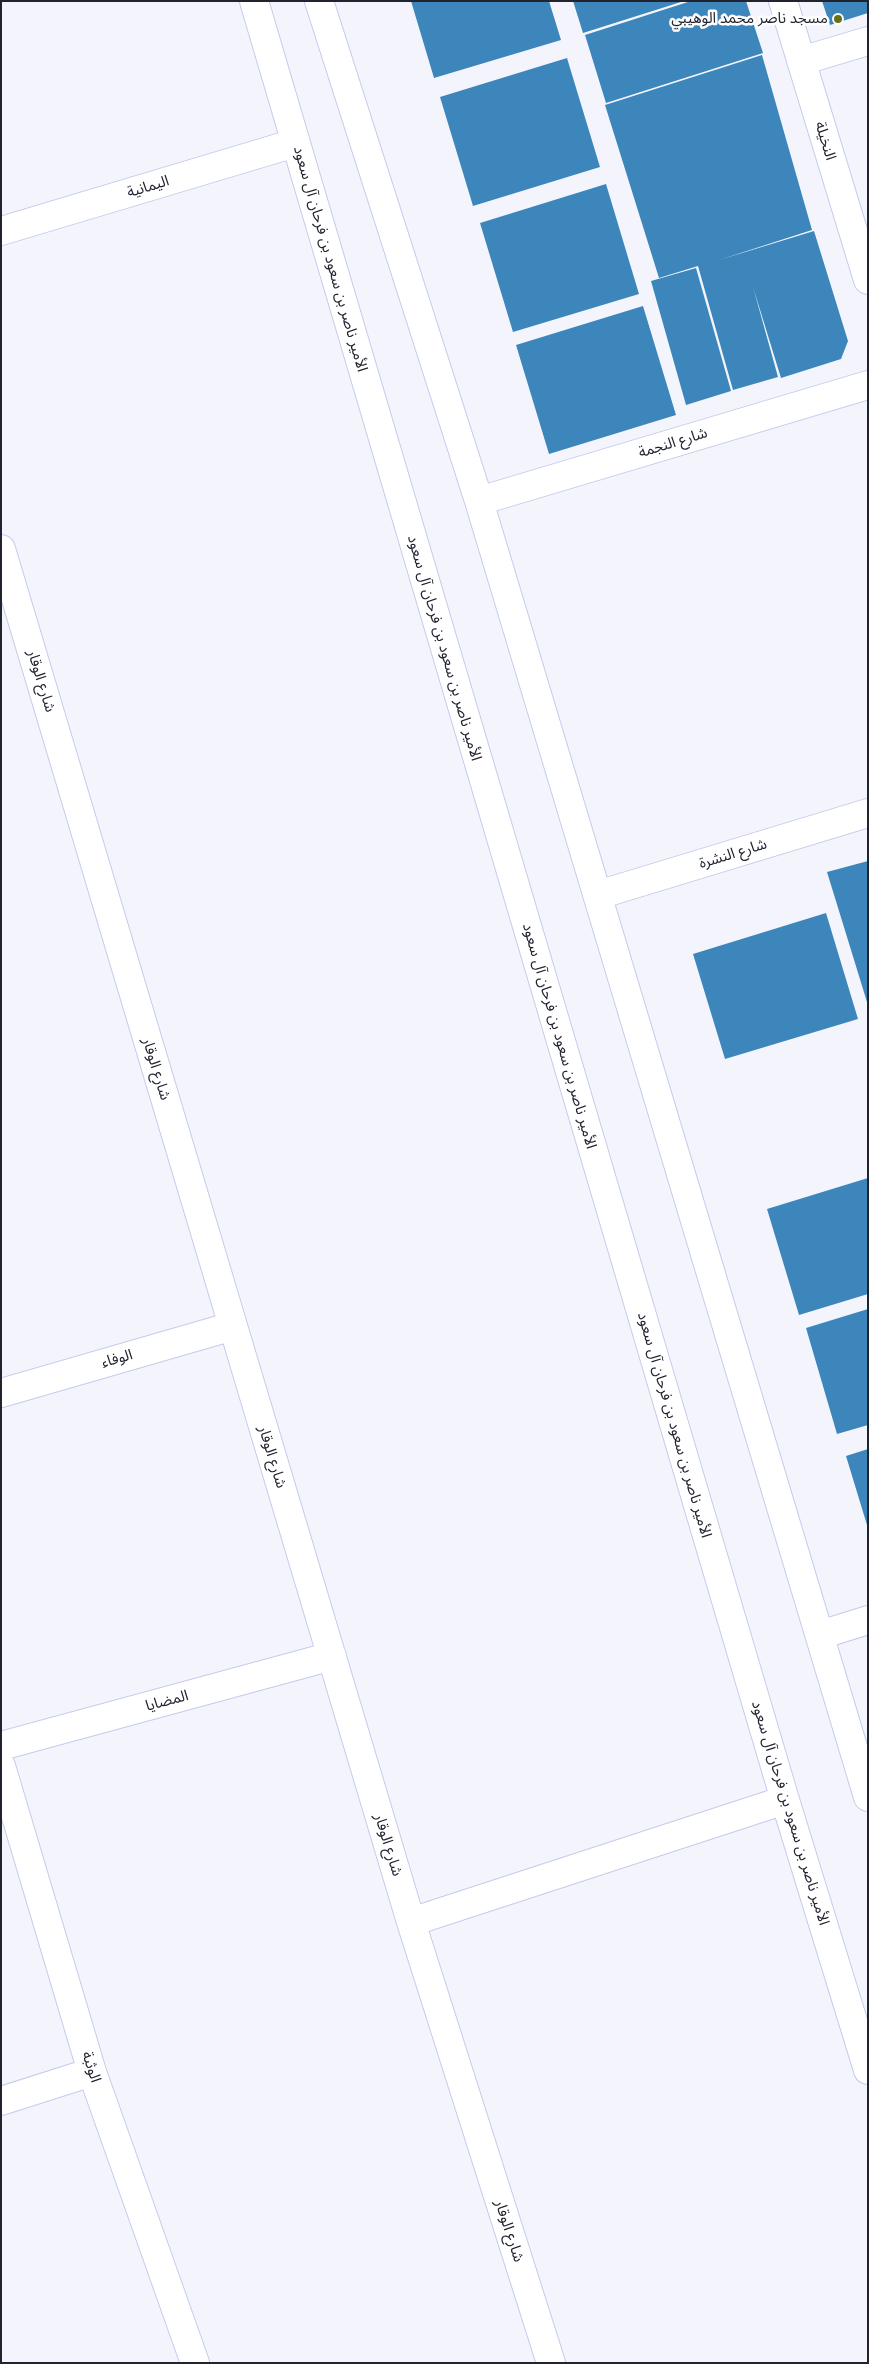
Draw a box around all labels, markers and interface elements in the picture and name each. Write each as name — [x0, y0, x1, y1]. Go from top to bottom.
place label: مسجد ناصر محمد الوهيبي — [671, 10, 828, 28]
marker: مسجد ناصر محمد الوهيبي — [832, 13, 844, 25]
street label: النخيلة — [811, 119, 839, 163]
street label: الأمير ناصر بن سعود بن فرحان آل سعود — [289, 144, 371, 374]
street label: اليمانية — [125, 172, 171, 202]
street label: شارع النجمة — [636, 424, 710, 462]
street label: الأمير ناصر بن سعود بن فرحان آل سعود — [403, 533, 485, 763]
street label: شارع الوقار — [23, 648, 59, 714]
street label: شارع النشرة — [697, 835, 769, 873]
street label: الأمير ناصر بن سعود بن فرحان آل سعود — [518, 921, 600, 1151]
street label: شارع الوقار — [138, 1036, 174, 1102]
street label: الأمير ناصر بن سعود بن فرحان آل سعود — [633, 1310, 715, 1540]
street label: الوفاء — [99, 1346, 135, 1372]
street label: شارع الوقار — [254, 1424, 290, 1490]
street label: المضايا — [144, 1687, 190, 1715]
street label: الأمير ناصر بن سعود بن فرحان آل سعود — [747, 1699, 833, 1927]
street label: شارع الوقار — [370, 1812, 406, 1878]
street label: الوثبة — [78, 2049, 104, 2085]
street label: شارع الوقار — [491, 2198, 527, 2264]

